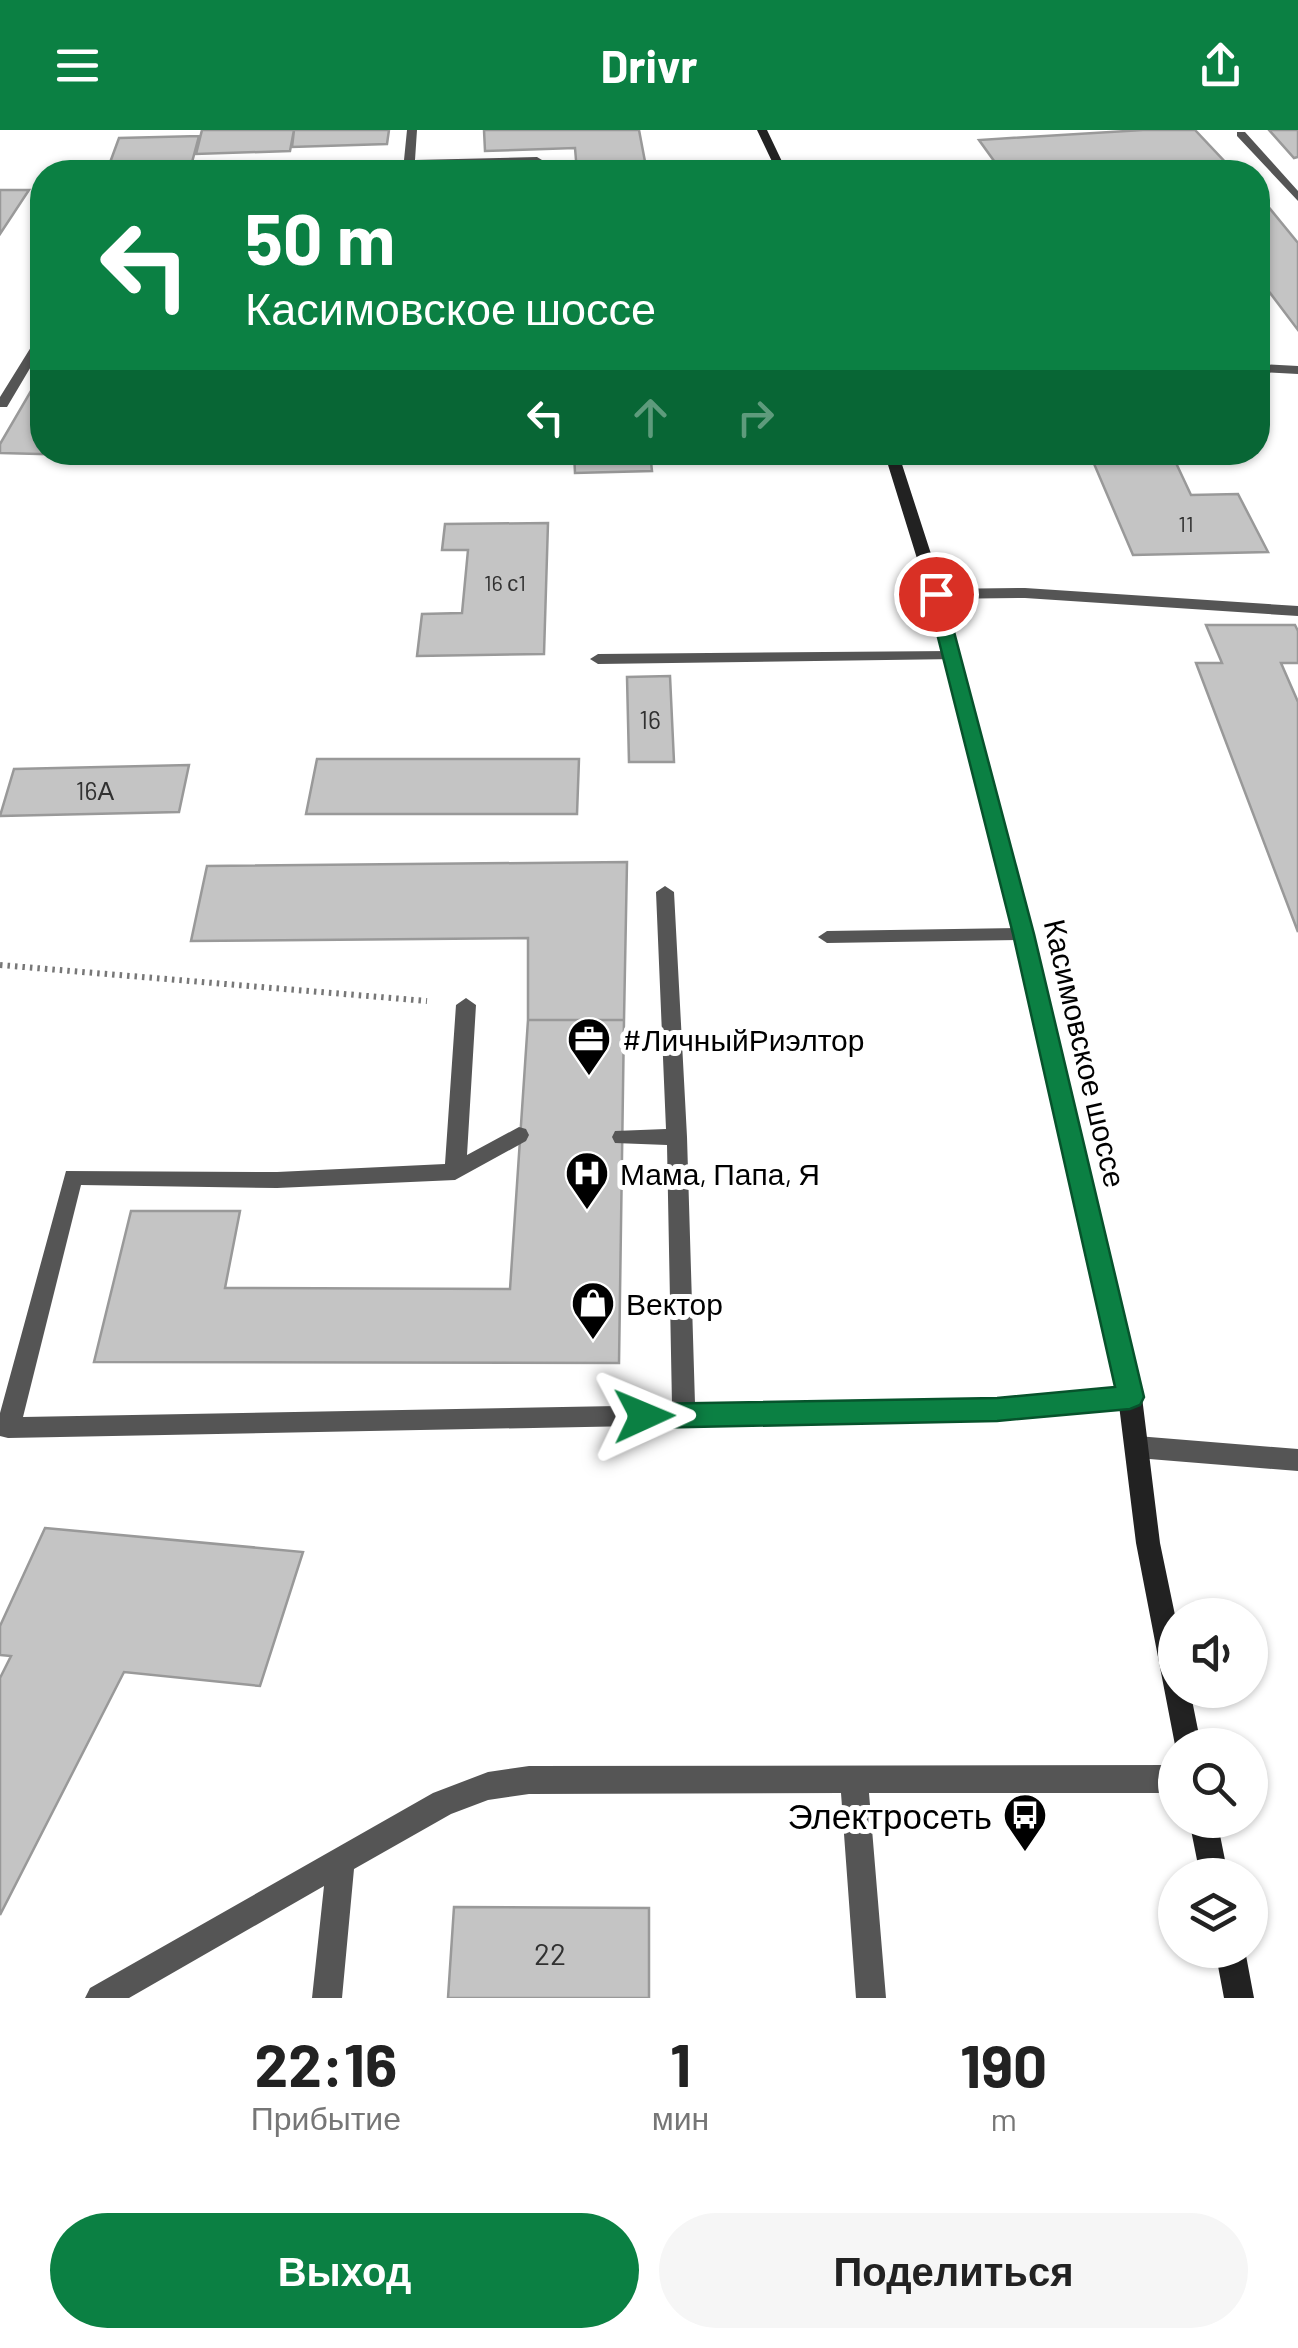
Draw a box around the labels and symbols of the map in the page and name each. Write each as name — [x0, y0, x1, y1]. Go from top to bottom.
house number: 11 — [1178, 510, 1194, 536]
pin — [894, 552, 979, 637]
house number: 16 с1 — [484, 569, 526, 595]
house number: 16 — [639, 704, 661, 734]
house number: 16А — [76, 775, 114, 805]
street label: Касимовское шоссе — [1038, 915, 1134, 1191]
office icon: #ЛичныйРиэлтор — [566, 1016, 612, 1077]
place label: #ЛичныйРиэлтор — [622, 1021, 864, 1057]
hospital icon: Мама, Папа, Я — [564, 1150, 610, 1211]
place label: Мама, Папа, Я — [620, 1155, 820, 1191]
shop icon: Вектор — [570, 1280, 616, 1341]
place label: Вектор — [626, 1285, 723, 1321]
position arrow — [592, 1364, 696, 1468]
bus stop icon: Электросеть — [1002, 1792, 1048, 1853]
place label: Электросеть — [787, 1794, 992, 1836]
house number: 22 — [534, 1935, 566, 1971]

